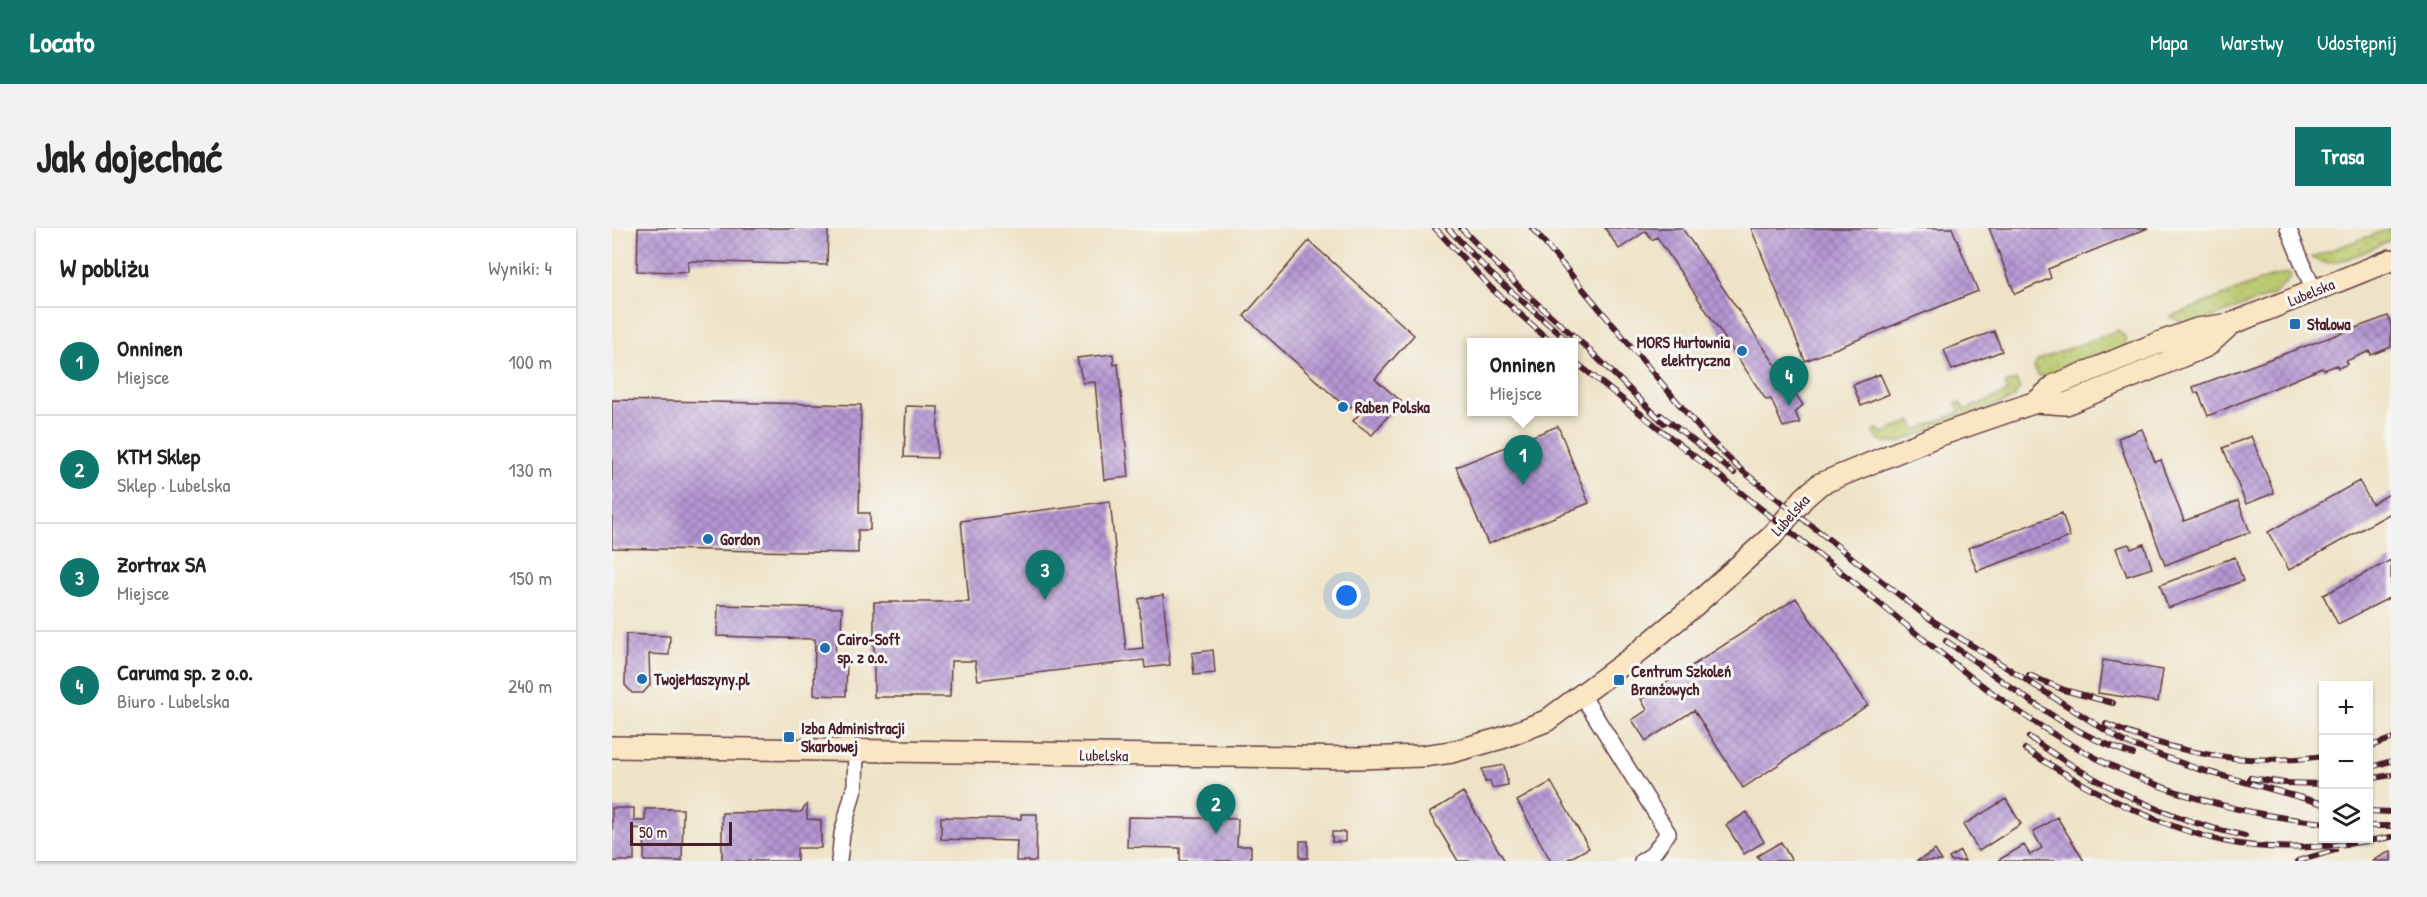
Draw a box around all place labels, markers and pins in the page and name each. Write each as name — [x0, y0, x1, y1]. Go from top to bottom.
place label: Stalowa — [2307, 313, 2351, 335]
marker: Stalowa — [2288, 317, 2302, 331]
place label: MORS Hurtownia elektryczna — [1637, 331, 1731, 372]
marker: MORS Hurtownia elektryczna — [1735, 344, 1749, 358]
pin: 4 — [1770, 356, 1808, 406]
place label: Raben Polska — [1355, 396, 1431, 418]
marker: Raben Polska — [1336, 400, 1350, 414]
pin: 1 — [1504, 436, 1542, 485]
place label: Gordon — [720, 528, 760, 550]
marker: Gordon — [701, 532, 715, 546]
pin: 3 — [1026, 550, 1064, 600]
place label: Cairo-Soft sp. z o.o. — [837, 628, 900, 669]
marker: Cairo-Soft sp. z o.o. — [818, 641, 832, 655]
place label: Centrum Szkoleń Branżowych — [1631, 660, 1731, 701]
place label: TwojeMaszyny.pl — [653, 668, 750, 691]
marker: TwojeMaszyny.pl — [635, 672, 649, 686]
marker: Centrum Szkoleń Branżowych — [1612, 673, 1626, 687]
place label: Izba Administracji Skarbowej — [801, 717, 905, 757]
marker: Izba Administracji Skarbowej — [782, 730, 796, 744]
pin: 2 — [1196, 784, 1236, 834]

